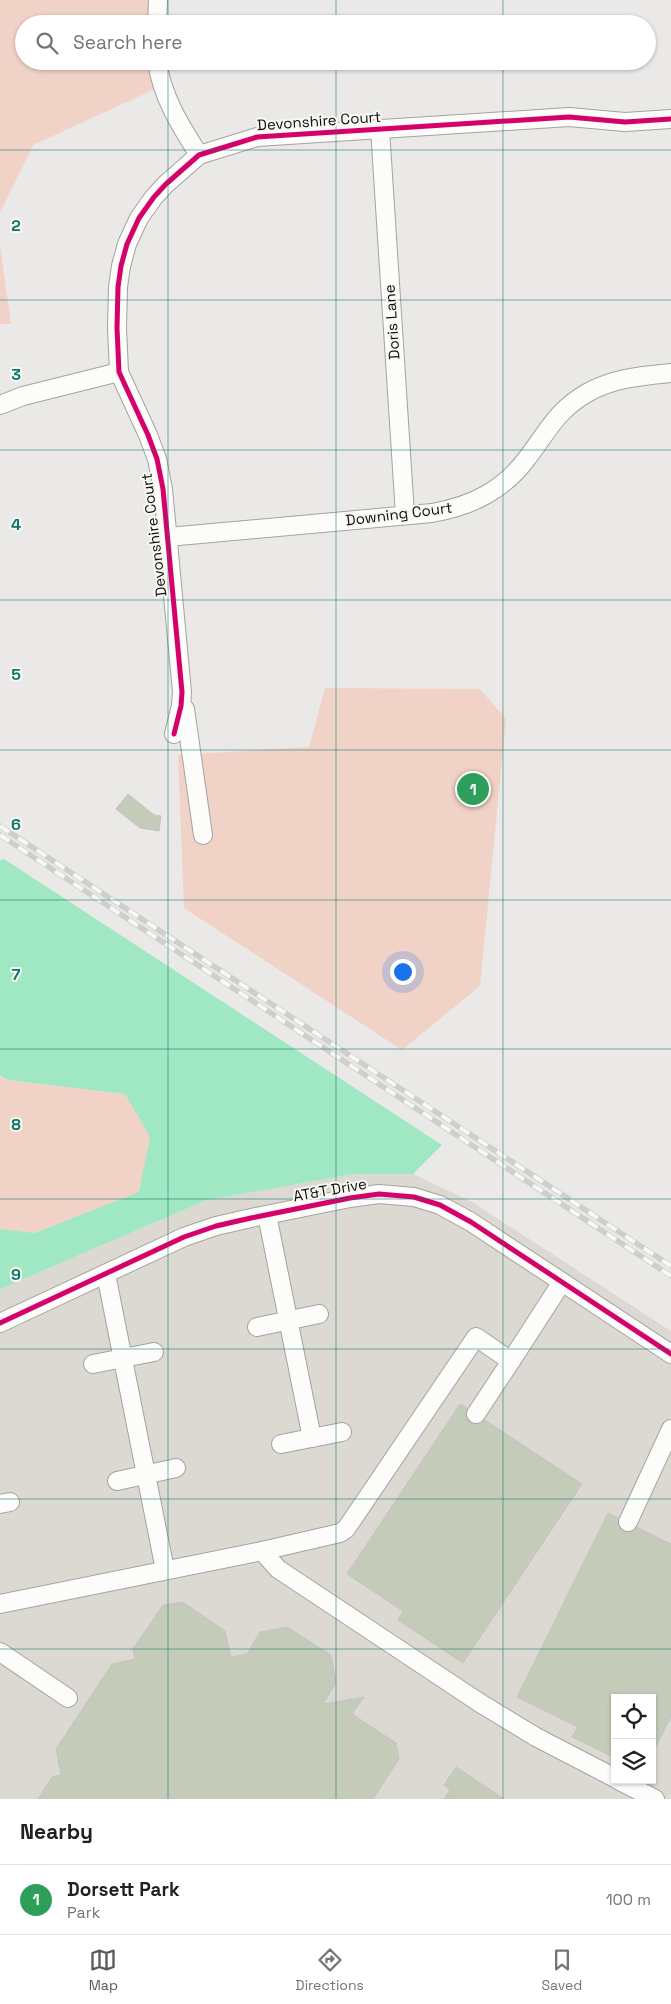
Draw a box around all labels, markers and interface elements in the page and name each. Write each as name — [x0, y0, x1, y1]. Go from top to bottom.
search box — [15, 15, 656, 70]
icon: search — [33, 29, 61, 57]
text: Search here — [73, 30, 183, 55]
street label: Devonshire Court — [256, 107, 382, 134]
text: 2 — [11, 215, 21, 236]
street label: Doris Lane — [379, 284, 404, 360]
text: 3 — [11, 364, 21, 385]
street label: Devonshire Court — [136, 472, 171, 598]
street label: Downing Court — [345, 498, 453, 529]
text: 4 — [11, 514, 21, 535]
text: 5 — [11, 664, 21, 685]
pin: 1 — [457, 770, 489, 808]
text: 6 — [11, 814, 21, 835]
your location — [390, 959, 416, 985]
text: 7 — [12, 964, 21, 985]
text: 8 — [11, 1114, 21, 1135]
street label: AT&T Drive — [292, 1174, 368, 1205]
text: 9 — [11, 1264, 21, 1285]
map controls — [611, 1694, 656, 1784]
button: locate — [611, 1694, 656, 1739]
button: layers — [611, 1739, 656, 1784]
text: Nearby — [20, 1818, 93, 1845]
text: Dorsett Park — [67, 1877, 180, 1902]
text: 1 — [32, 1889, 40, 1910]
text: 100 m — [606, 1889, 651, 1910]
text: Park — [67, 1902, 100, 1923]
tab: Map — [89, 1946, 118, 1994]
tab: Directions — [295, 1946, 364, 1994]
tab: Saved — [541, 1946, 582, 1994]

